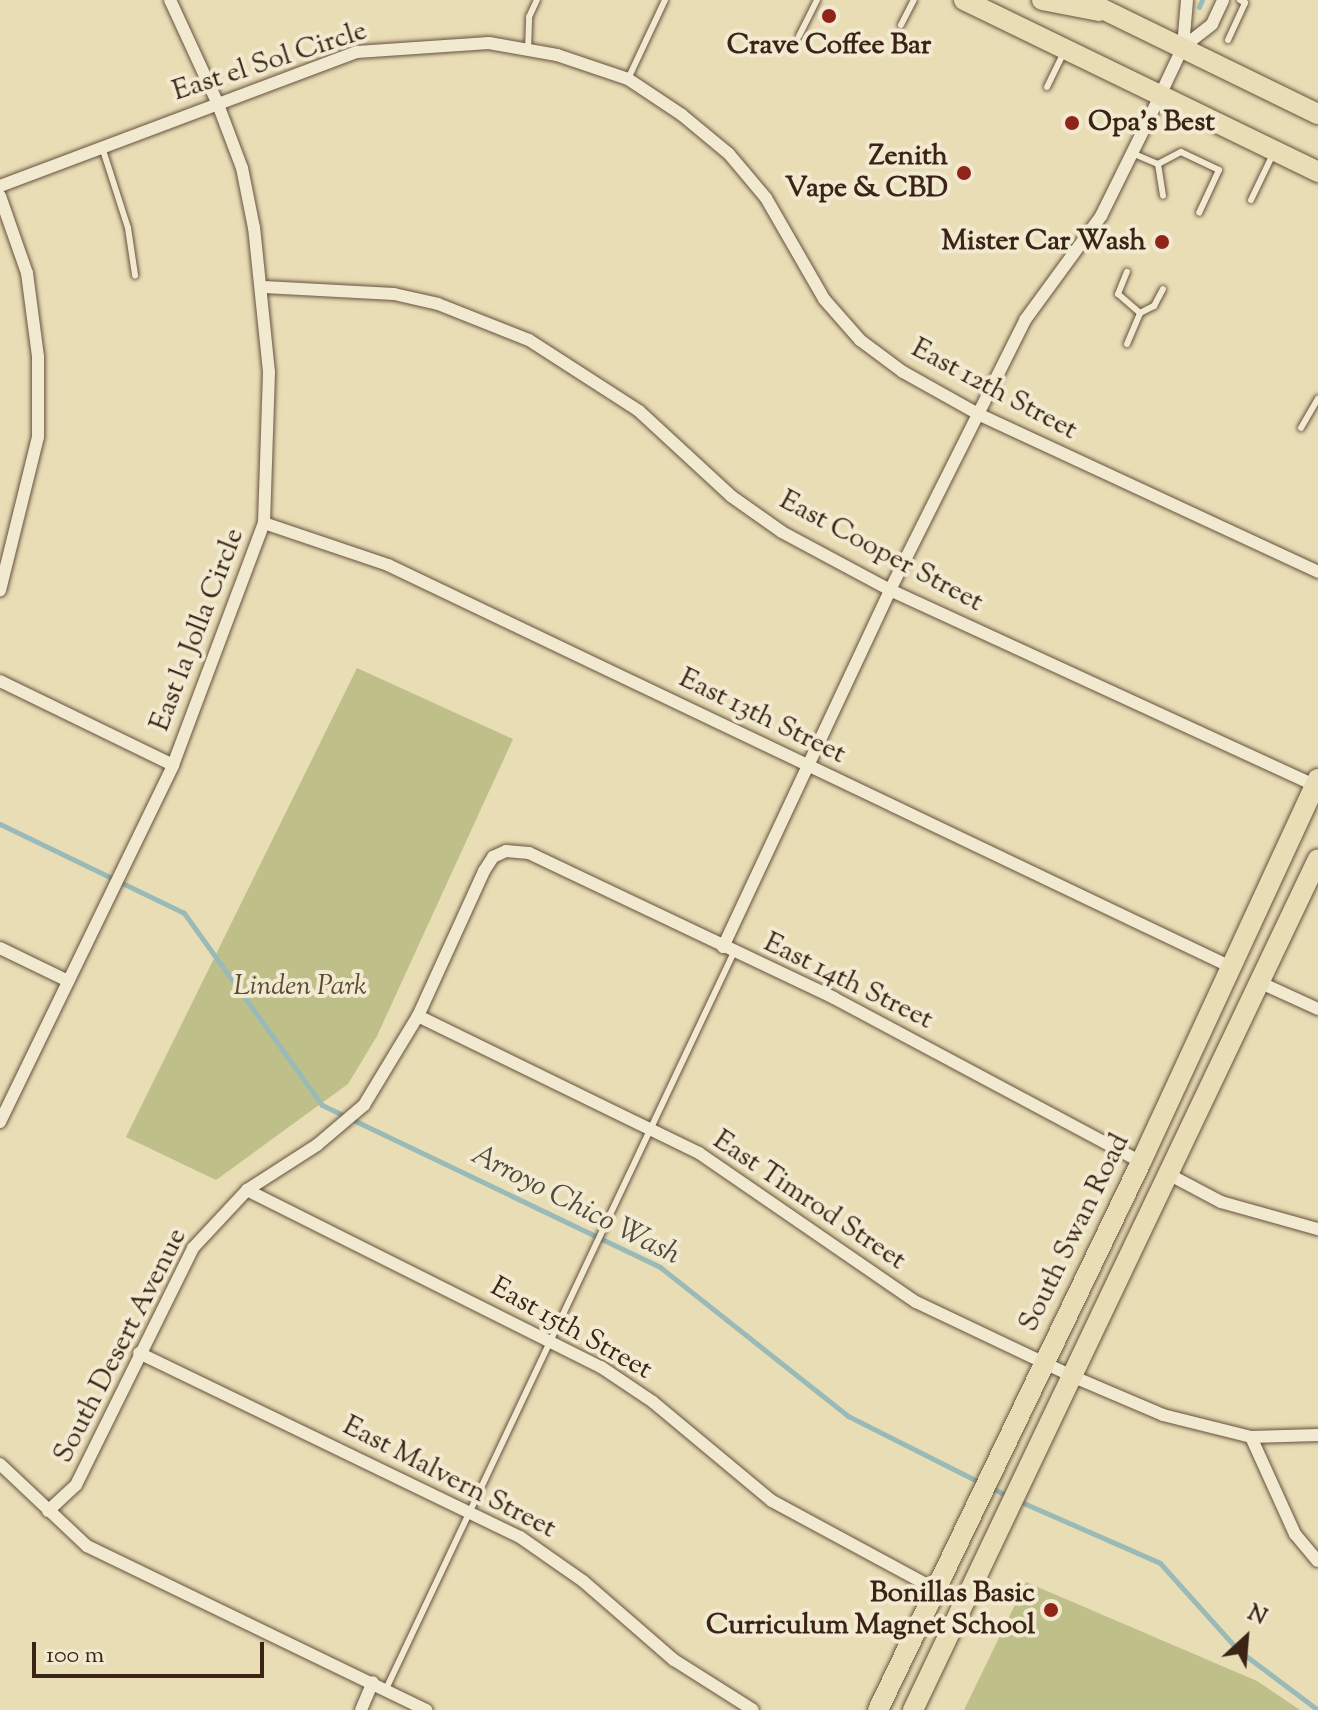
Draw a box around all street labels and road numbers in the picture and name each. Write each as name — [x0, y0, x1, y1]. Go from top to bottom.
street label: East el Sol Circle — [169, 15, 371, 109]
street label: East 12th Street — [905, 332, 1083, 448]
street label: East Cooper Street — [773, 484, 989, 620]
street label: East la Jolla Circle — [144, 524, 252, 736]
street label: East 13th Street — [673, 662, 851, 772]
street label: East 14th Street — [758, 927, 938, 1037]
street label: East Timrod Street — [706, 1124, 912, 1278]
street label: South Swan Road — [1013, 1129, 1137, 1337]
street label: South Desert Avenue — [47, 1223, 195, 1469]
street label: East 15th Street — [484, 1271, 658, 1387]
street label: East Malvern Street — [337, 1410, 561, 1546]

